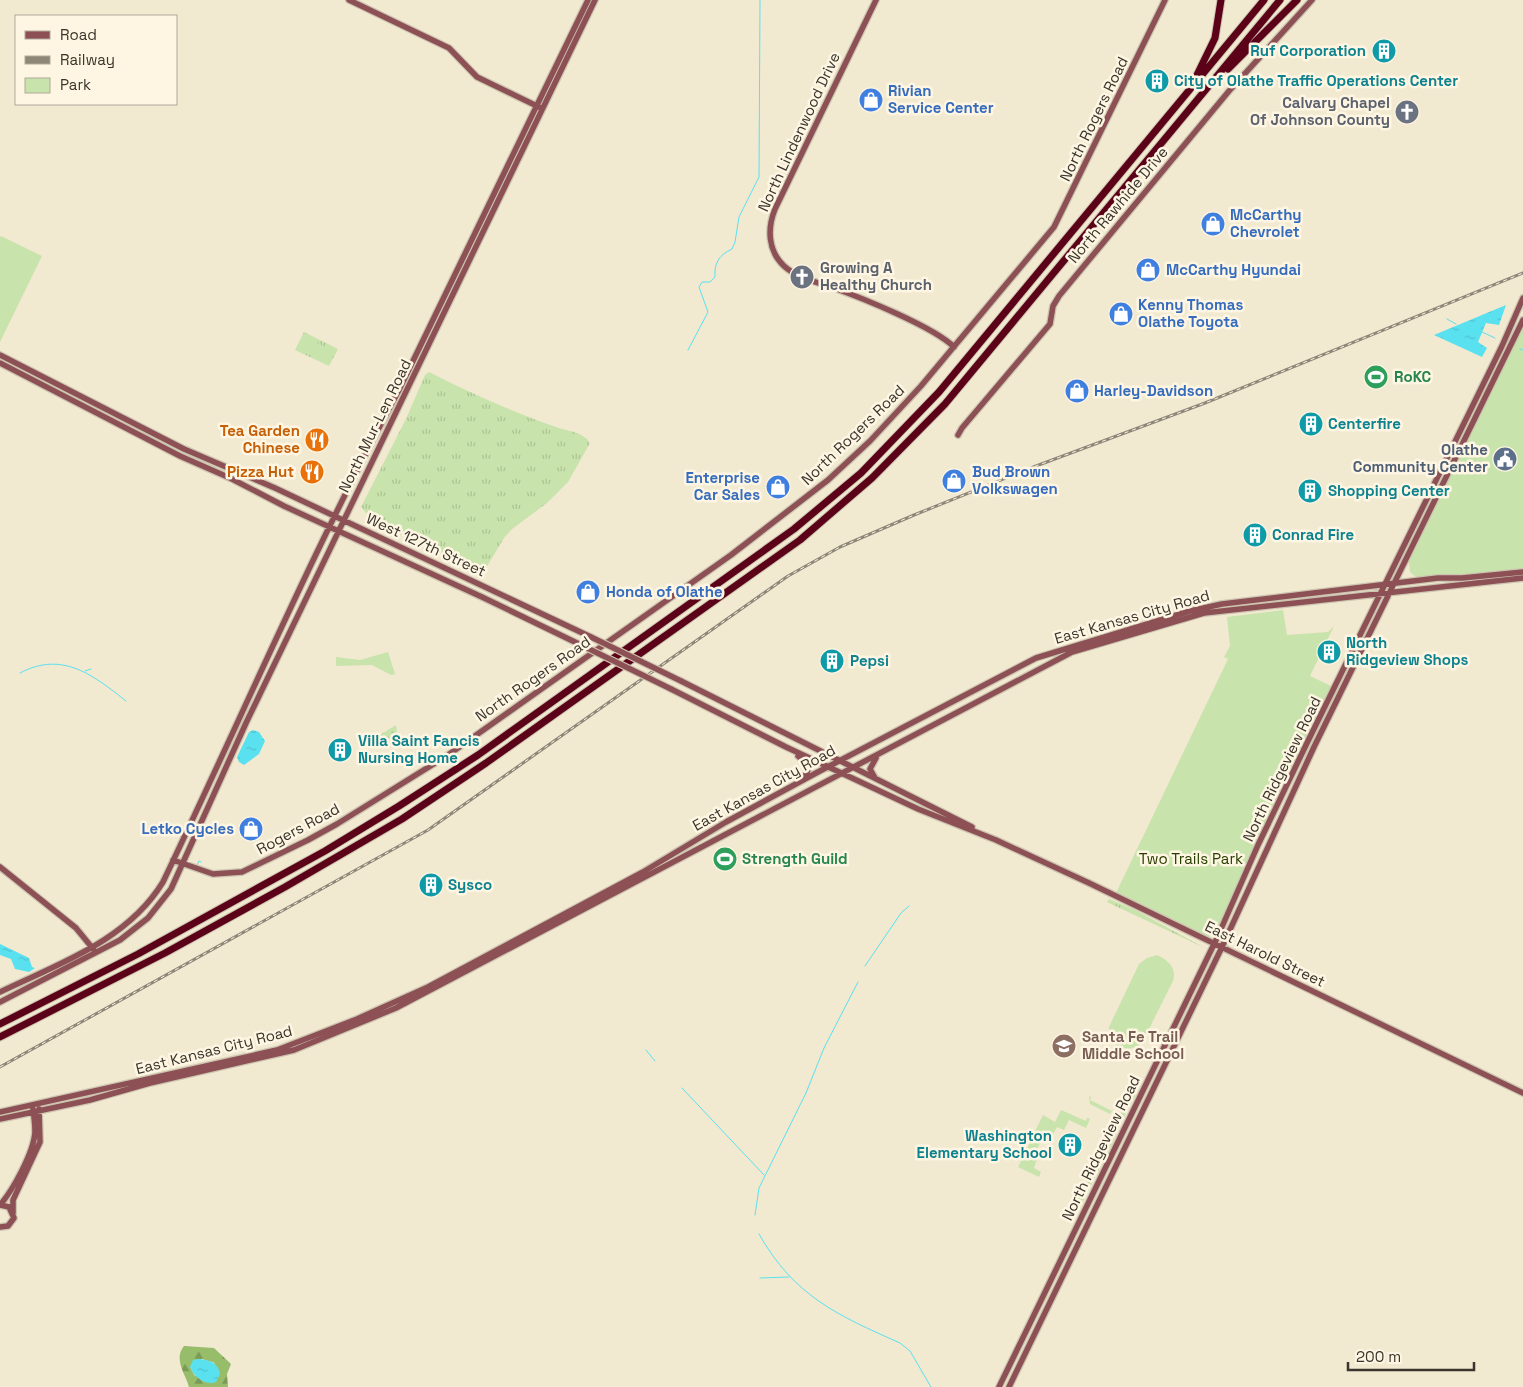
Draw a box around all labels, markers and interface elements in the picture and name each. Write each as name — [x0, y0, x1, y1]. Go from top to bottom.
legend — [15, 15, 178, 105]
text: Road — [60, 25, 97, 44]
building icon: Ruf Corporation — [1371, 38, 1397, 64]
place label: Ruf Corporation — [1250, 41, 1366, 60]
street label: North Lindenwood Drive — [753, 49, 844, 214]
text: Railway — [60, 50, 115, 69]
street label: North Rogers Road — [1055, 53, 1132, 184]
building icon: City of Olathe Traffic Operations Center — [1144, 68, 1170, 94]
place label: City of Olathe Traffic Operations Center — [1174, 71, 1458, 90]
text: Park — [60, 75, 91, 94]
place label: Rivian Service Center — [888, 81, 994, 117]
shop icon: Rivian Service Center — [858, 87, 884, 113]
place label: Calvary Chapel Of Johnson County — [1250, 93, 1390, 129]
church icon: Calvary Chapel Of Johnson County — [1394, 99, 1420, 125]
street label: North Rawhide Drive — [1063, 143, 1172, 267]
place label: McCarthy Chevrolet — [1230, 205, 1302, 241]
shop icon: McCarthy Chevrolet — [1200, 211, 1226, 237]
shop icon: McCarthy Hyundai — [1135, 257, 1161, 283]
place label: Growing A Healthy Church — [820, 258, 932, 294]
place label: McCarthy Hyundai — [1166, 260, 1301, 279]
church icon: Growing A Healthy Church — [789, 264, 815, 290]
place label: Kenny Thomas Olathe Toyota — [1138, 295, 1243, 331]
shop icon: Kenny Thomas Olathe Toyota — [1108, 301, 1134, 327]
street label: North Mur-Len Road — [334, 356, 415, 496]
sports icon: RoKC — [1363, 364, 1389, 390]
place label: RoKC — [1394, 367, 1432, 386]
shop icon: Harley-Davidson — [1064, 378, 1090, 404]
street label: North Rogers Road — [797, 381, 908, 489]
place label: Harley-Davidson — [1094, 381, 1213, 400]
building icon: Centerfire — [1298, 411, 1324, 437]
place label: Centerfire — [1328, 414, 1401, 433]
place label: Tea Garden Chinese — [220, 421, 300, 457]
restaurant icon: Tea Garden Chinese — [304, 427, 330, 453]
place label: Olathe Community Center — [1353, 440, 1488, 476]
public building icon: Olathe Community Center — [1492, 446, 1518, 472]
restaurant icon: Pizza Hut — [299, 459, 325, 485]
place label: Pizza Hut — [227, 462, 294, 481]
place label: Bud Brown Volkswagen — [972, 462, 1058, 498]
place label: Enterprise Car Sales — [685, 468, 760, 504]
shop icon: Bud Brown Volkswagen — [941, 468, 967, 494]
shop icon: Enterprise Car Sales — [765, 474, 791, 500]
building icon: Shopping Center — [1297, 478, 1323, 504]
place label: Shopping Center — [1328, 481, 1450, 500]
street label: West 127th Street — [363, 509, 489, 581]
building icon: Conrad Fire — [1242, 522, 1268, 548]
place label: Conrad Fire — [1272, 525, 1354, 544]
shop icon: Honda of Olathe — [575, 579, 601, 605]
place label: Honda of Olathe — [606, 582, 723, 601]
street label: East Kansas City Road — [1052, 585, 1212, 648]
street label: North Rogers Road — [471, 632, 594, 725]
place label: North Ridgeview Shops — [1346, 633, 1469, 669]
building icon: North Ridgeview Shops — [1316, 639, 1342, 665]
building icon: Pepsi — [819, 648, 845, 674]
place label: Pepsi — [850, 651, 889, 670]
street label: North Ridgeview Road — [1238, 693, 1325, 844]
place label: Villa Saint Fancis Nursing Home — [358, 731, 480, 767]
building icon: Villa Saint Fancis Nursing Home — [327, 737, 353, 763]
street label: East Kansas City Road — [689, 740, 839, 835]
street label: Rogers Road — [253, 799, 343, 858]
shop icon: Letko Cycles — [238, 816, 264, 842]
place label: Letko Cycles — [141, 819, 234, 838]
sports icon: Strength Guild — [712, 846, 738, 872]
place label: Strength Guild — [742, 849, 848, 868]
park label: Two Trails Park — [1139, 849, 1243, 868]
building icon: Sysco — [418, 872, 444, 898]
place label: Sysco — [448, 875, 492, 894]
street label: East Harold Street — [1202, 916, 1329, 991]
street label: East Kansas City Road — [134, 1021, 294, 1078]
place label: Santa Fe Trail Middle School — [1082, 1027, 1184, 1063]
school or university icon: Santa Fe Trail Middle School — [1051, 1033, 1077, 1059]
street label: North Ridgeview Road — [1057, 1072, 1144, 1223]
place label: Washington Elementary School — [917, 1126, 1052, 1162]
building icon: Washington Elementary School — [1057, 1132, 1083, 1158]
scale bar — [1348, 1340, 1474, 1372]
text: 200 m — [1356, 1347, 1401, 1366]

